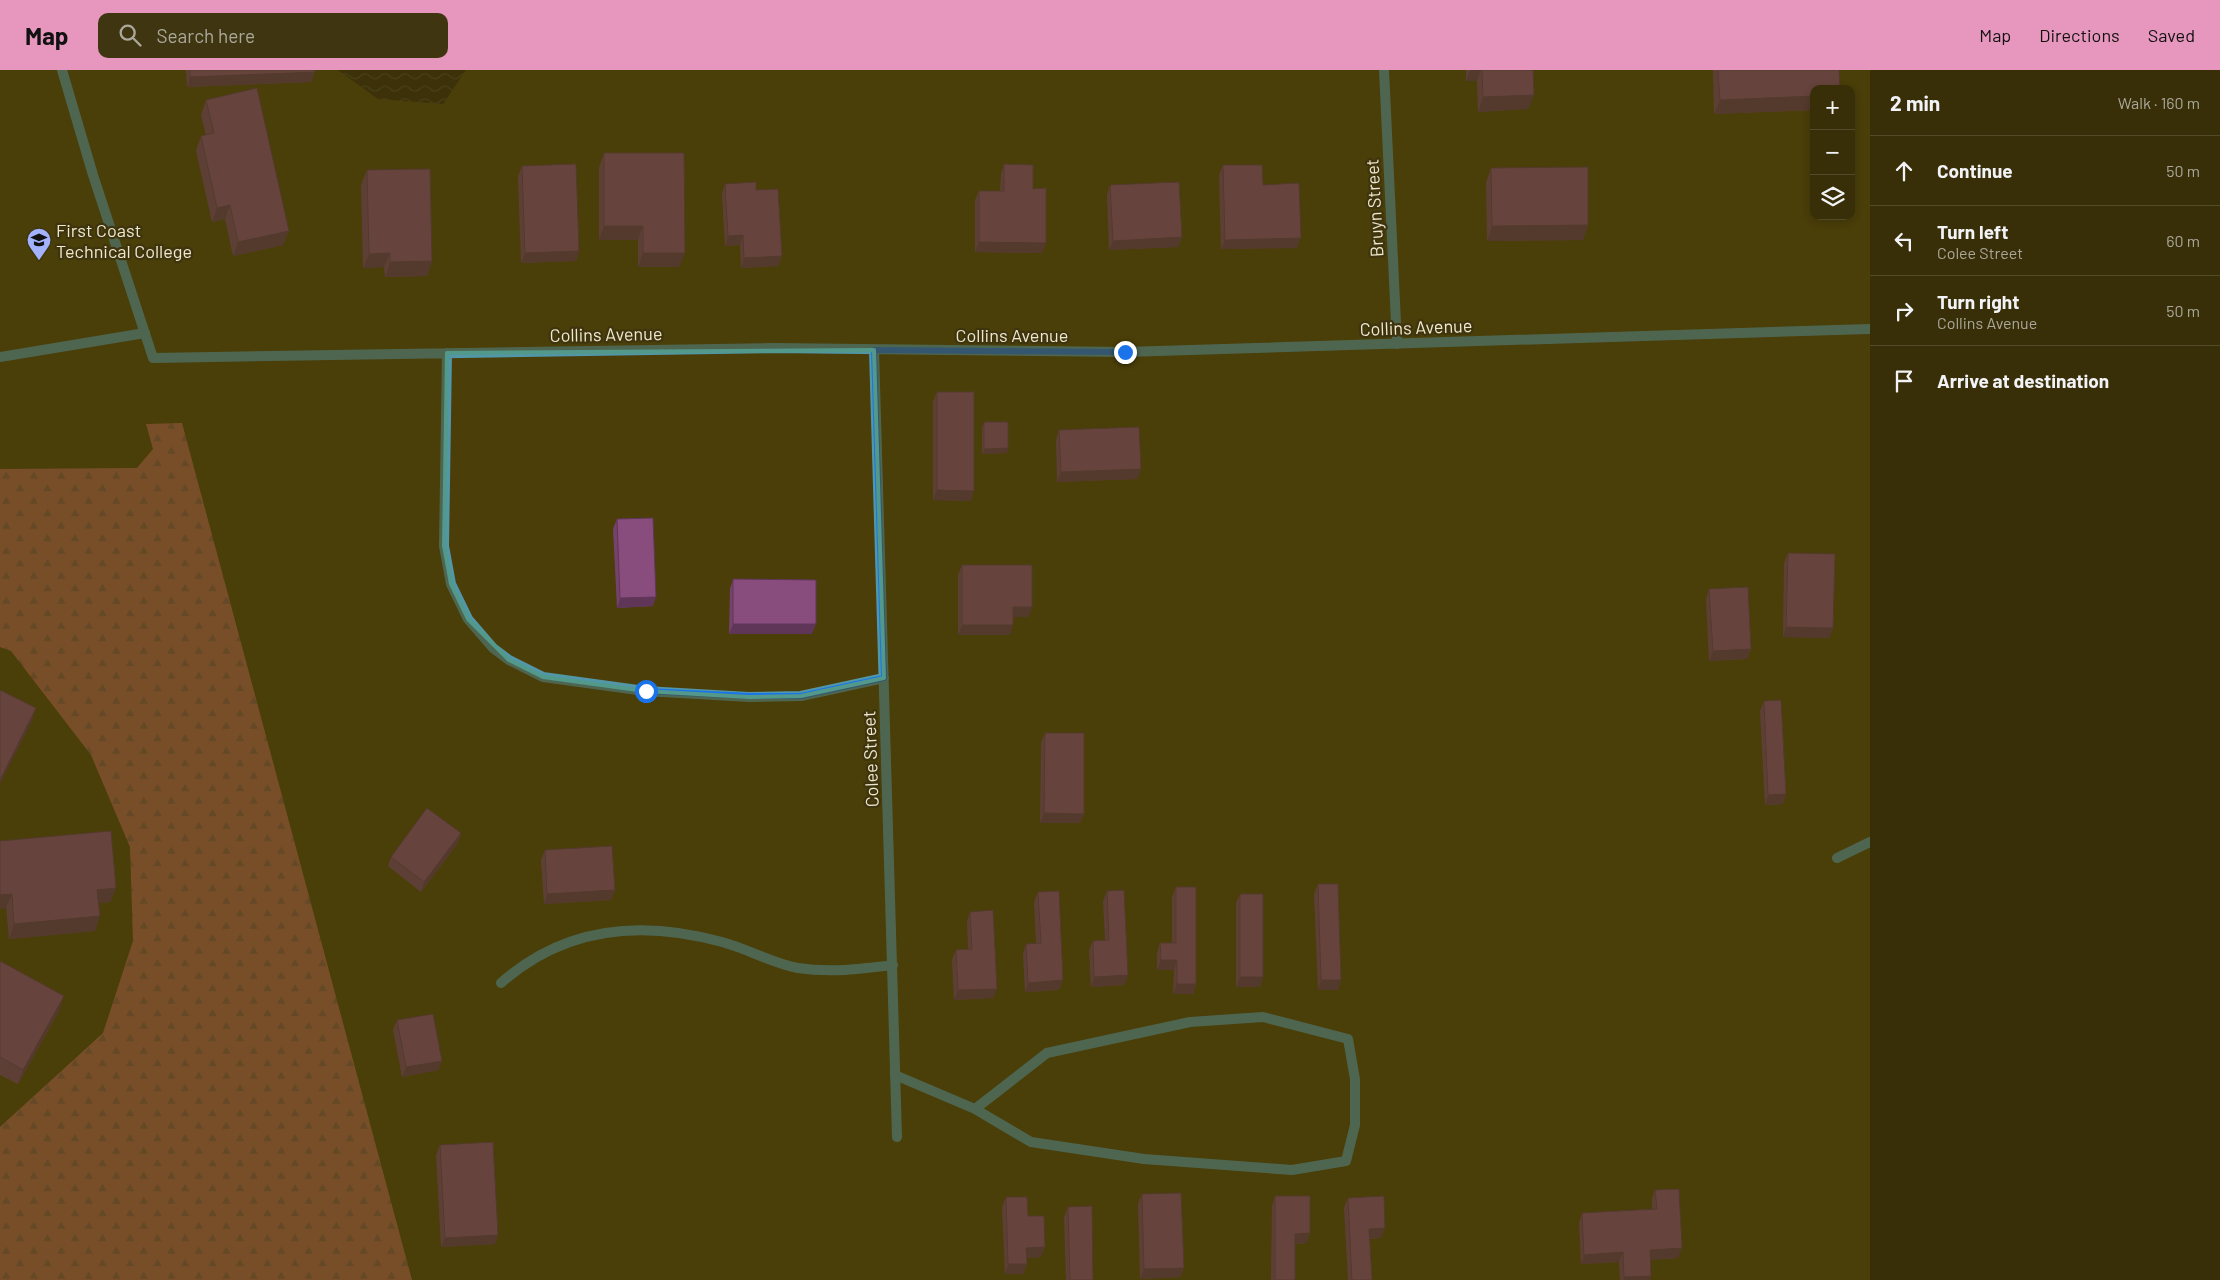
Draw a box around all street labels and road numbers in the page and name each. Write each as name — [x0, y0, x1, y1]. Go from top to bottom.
street label: Bruyn Street — [1360, 158, 1388, 258]
street label: Collins Avenue — [1359, 314, 1473, 340]
street label: Collins Avenue — [549, 322, 663, 346]
street label: Collins Avenue — [956, 324, 1068, 346]
street label: Colee Street — [857, 710, 883, 808]

